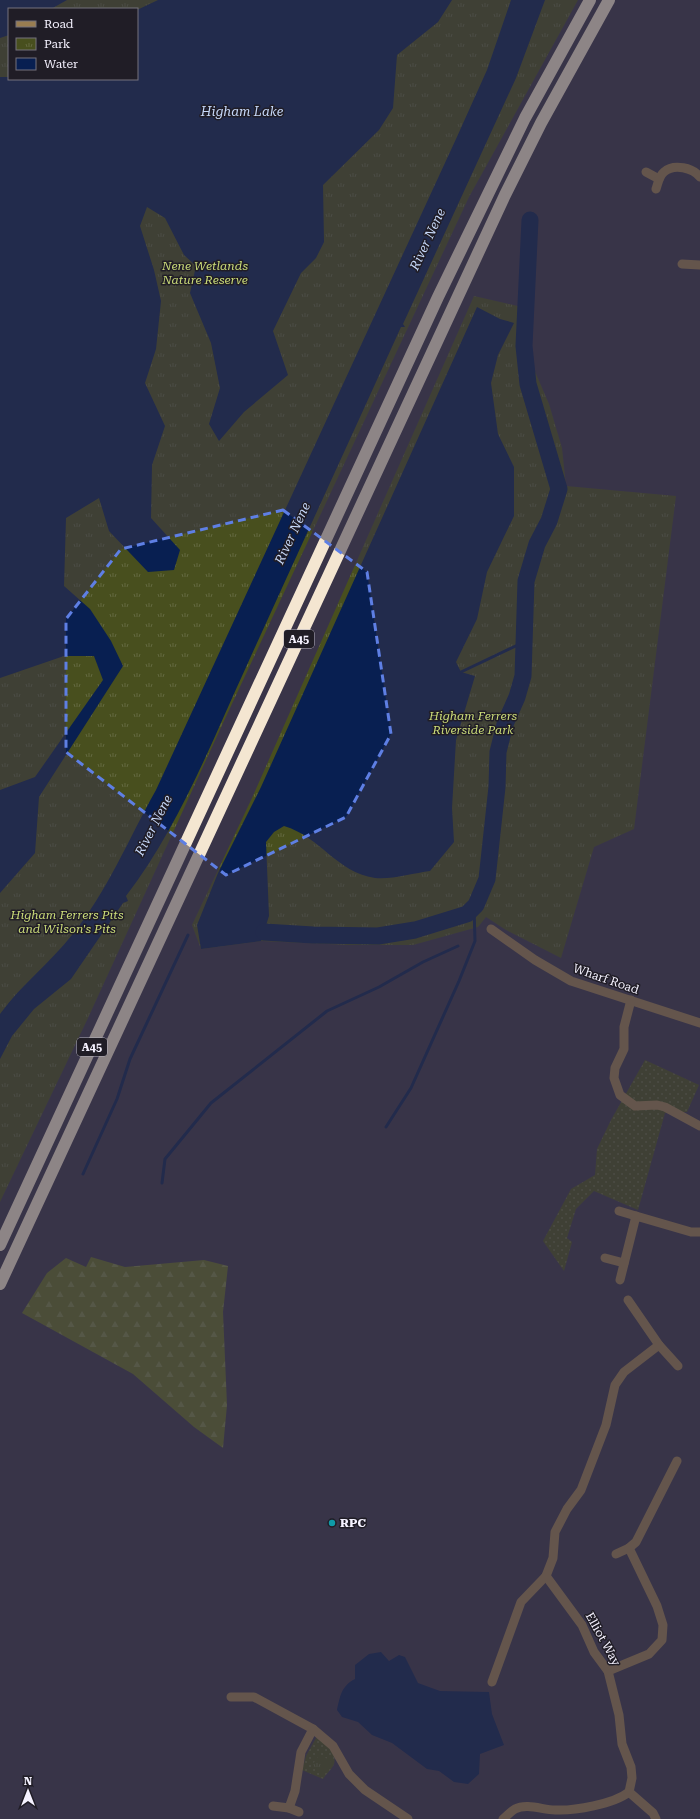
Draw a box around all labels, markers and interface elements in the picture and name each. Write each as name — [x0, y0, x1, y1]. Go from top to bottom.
legend — [8, 8, 138, 80]
text: Road — [44, 17, 74, 31]
text: Park — [44, 37, 71, 51]
text: Water — [44, 57, 78, 71]
water label: Higham Lake — [200, 104, 284, 119]
water label: River Nene — [406, 206, 448, 273]
park label: Nene Wetlands Nature Reserve — [161, 259, 248, 287]
water label: River Nene — [271, 500, 313, 567]
road number: A45 — [284, 630, 314, 648]
park label: Higham Ferrers Riverside Park — [428, 709, 517, 737]
water label: River Nene — [131, 792, 175, 859]
park label: Higham Ferrers Pits and Wilson's Pits — [10, 908, 124, 936]
street label: Wharf Road — [571, 961, 641, 997]
road number: A45 — [77, 1038, 107, 1056]
place label: RPC — [340, 1516, 366, 1530]
marker: RPC — [327, 1518, 337, 1528]
street label: Elliot Way — [583, 1610, 624, 1669]
north arrow — [8, 1771, 48, 1811]
text: N — [24, 1775, 33, 1788]

